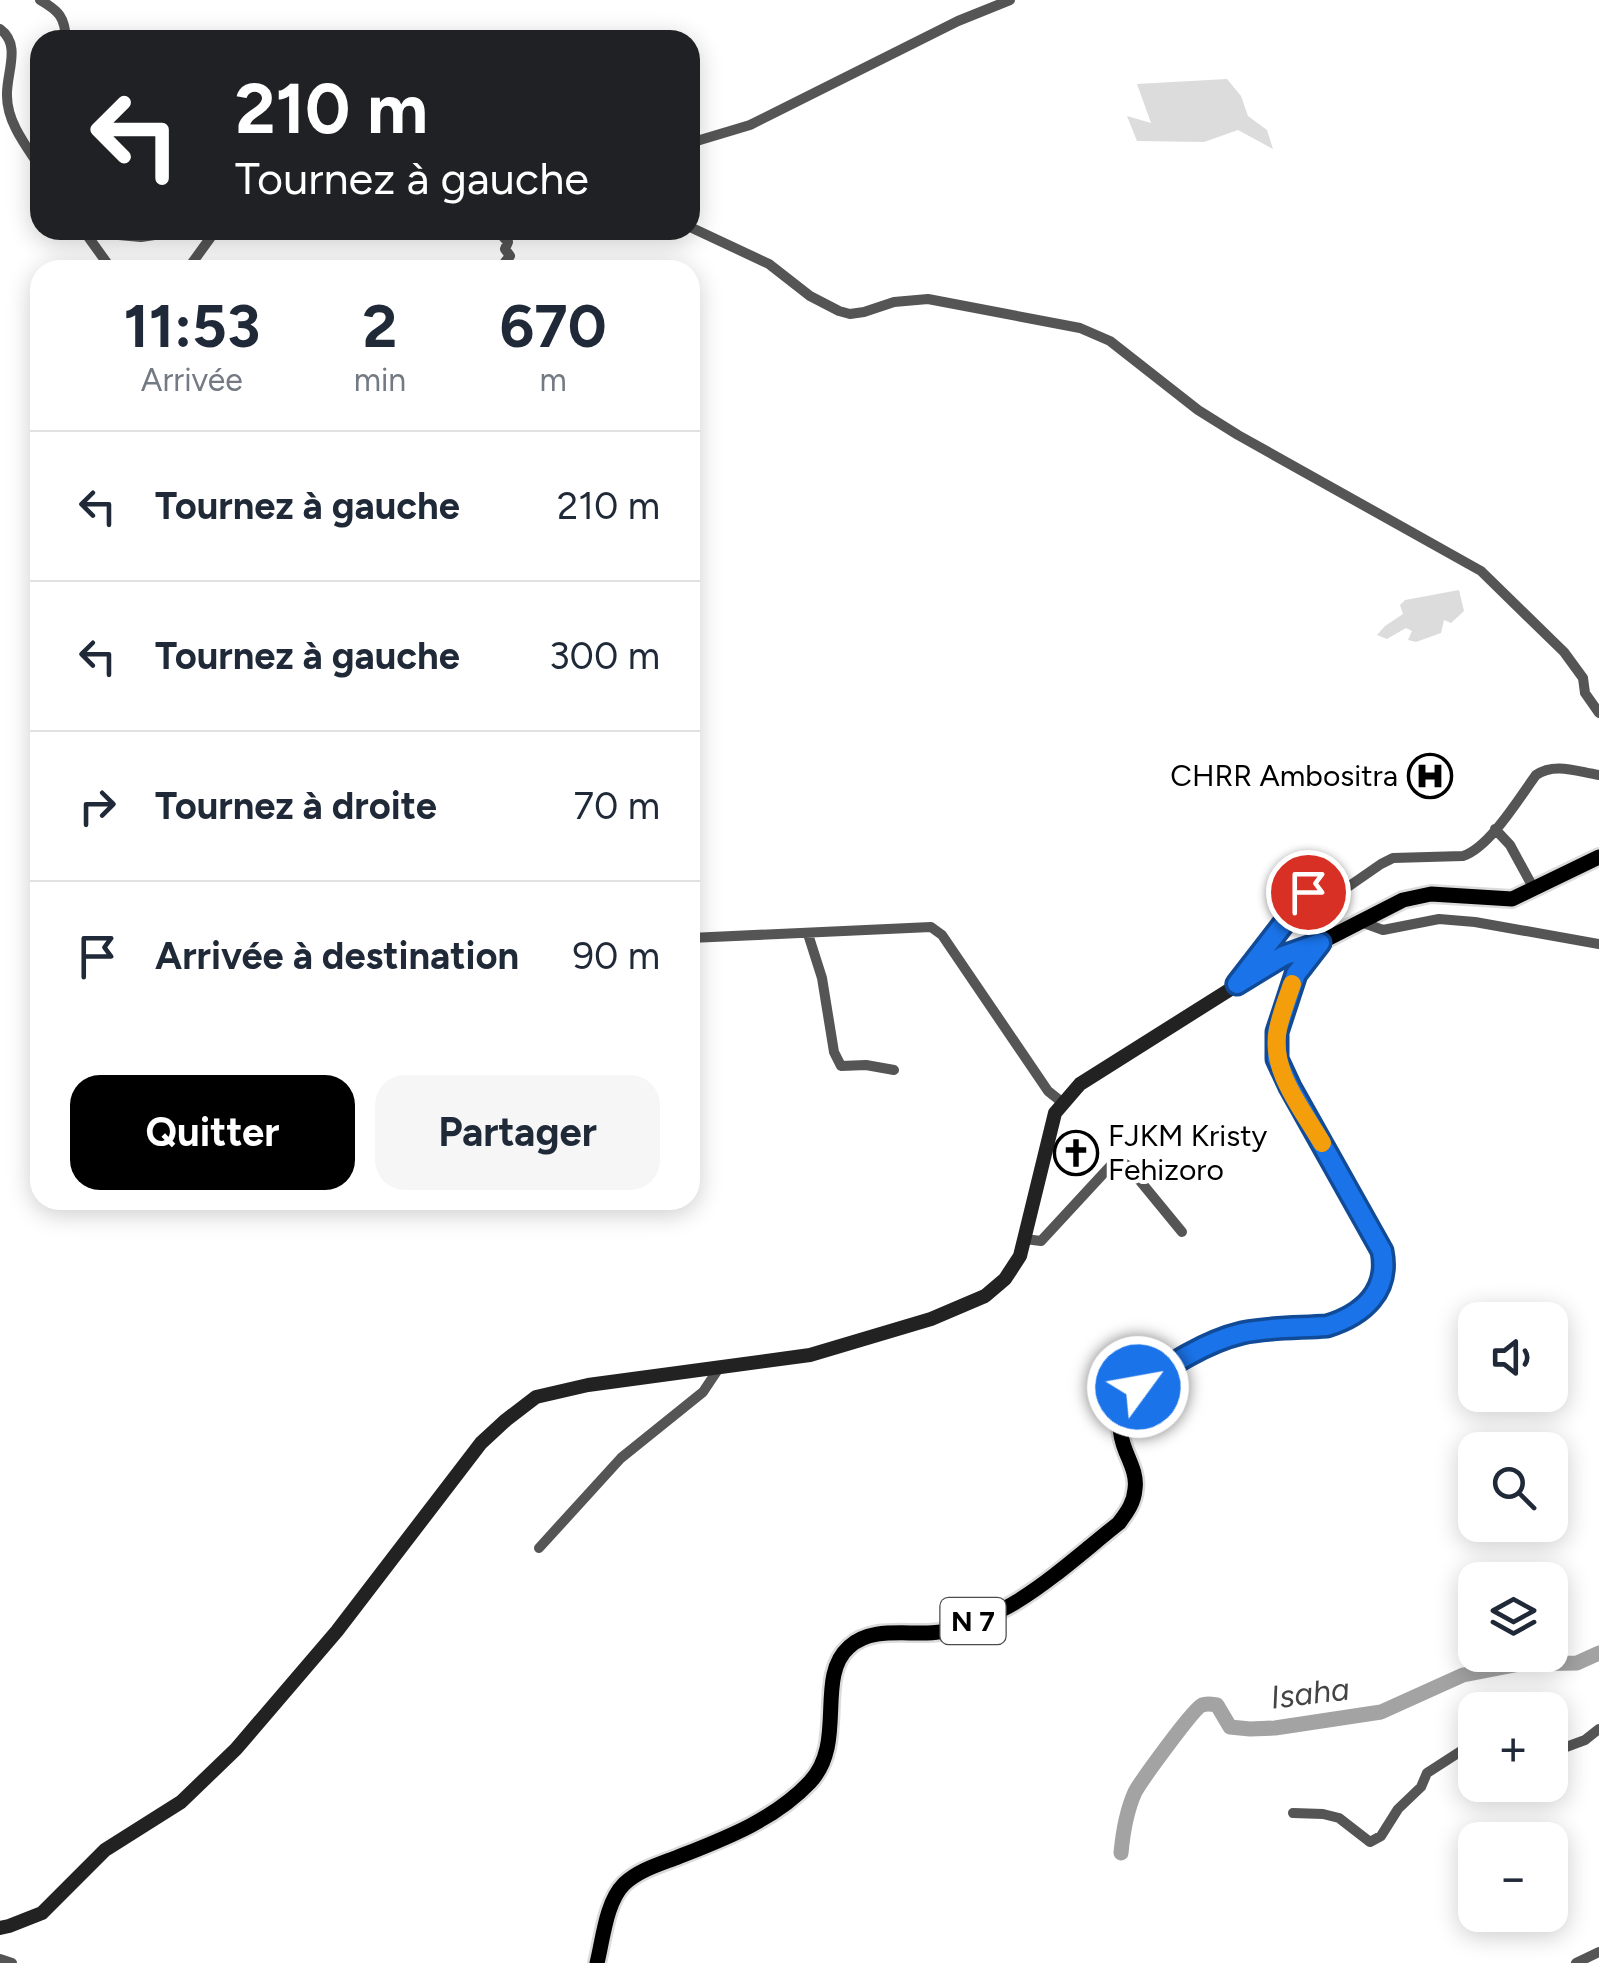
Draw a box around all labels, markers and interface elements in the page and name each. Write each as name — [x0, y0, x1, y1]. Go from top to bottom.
text: 210 m — [235, 66, 428, 151]
icon: left — [70, 70, 200, 200]
text: Tournez à gauche — [235, 151, 589, 205]
text: 11:53 — [123, 290, 260, 362]
text: 2 — [363, 290, 397, 362]
text: 670 — [500, 290, 607, 362]
text: Arrivée — [141, 361, 243, 399]
text: min — [354, 361, 406, 399]
text: m — [539, 361, 567, 399]
icon: left — [70, 479, 125, 534]
text: Tournez à gauche — [155, 483, 460, 529]
text: 210 m — [557, 483, 660, 529]
icon: left — [70, 629, 125, 684]
text: Tournez à gauche — [155, 633, 460, 679]
text: 300 m — [549, 633, 660, 679]
hospital icon: CHRR Ambositra — [1407, 753, 1453, 799]
place label: CHRR Ambositra — [1170, 757, 1398, 794]
icon: right — [70, 779, 125, 834]
text: Tournez à droite — [155, 783, 437, 829]
text: 70 m — [574, 783, 660, 829]
pin — [1266, 850, 1351, 935]
icon: arrive — [1281, 865, 1336, 920]
icon: arrive — [70, 929, 125, 984]
text: Arrivée à destination — [155, 933, 519, 979]
text: 90 m — [572, 933, 660, 979]
button: Quitter — [70, 1075, 355, 1190]
button: Partager — [375, 1075, 660, 1190]
place label: FJKM Kristy Fehizoro — [1108, 1117, 1267, 1188]
church icon: FJKM Kristy Fehizoro — [1053, 1130, 1099, 1176]
map controls — [1458, 1302, 1568, 1932]
button: sound — [1458, 1302, 1568, 1412]
position arrow — [1086, 1335, 1190, 1439]
button: search — [1458, 1432, 1568, 1542]
button: layers — [1458, 1562, 1568, 1672]
road number: N 7 — [940, 1598, 1006, 1644]
water label: Isaha — [1268, 1669, 1352, 1717]
button: + — [1458, 1692, 1568, 1802]
button: − — [1458, 1822, 1568, 1932]

